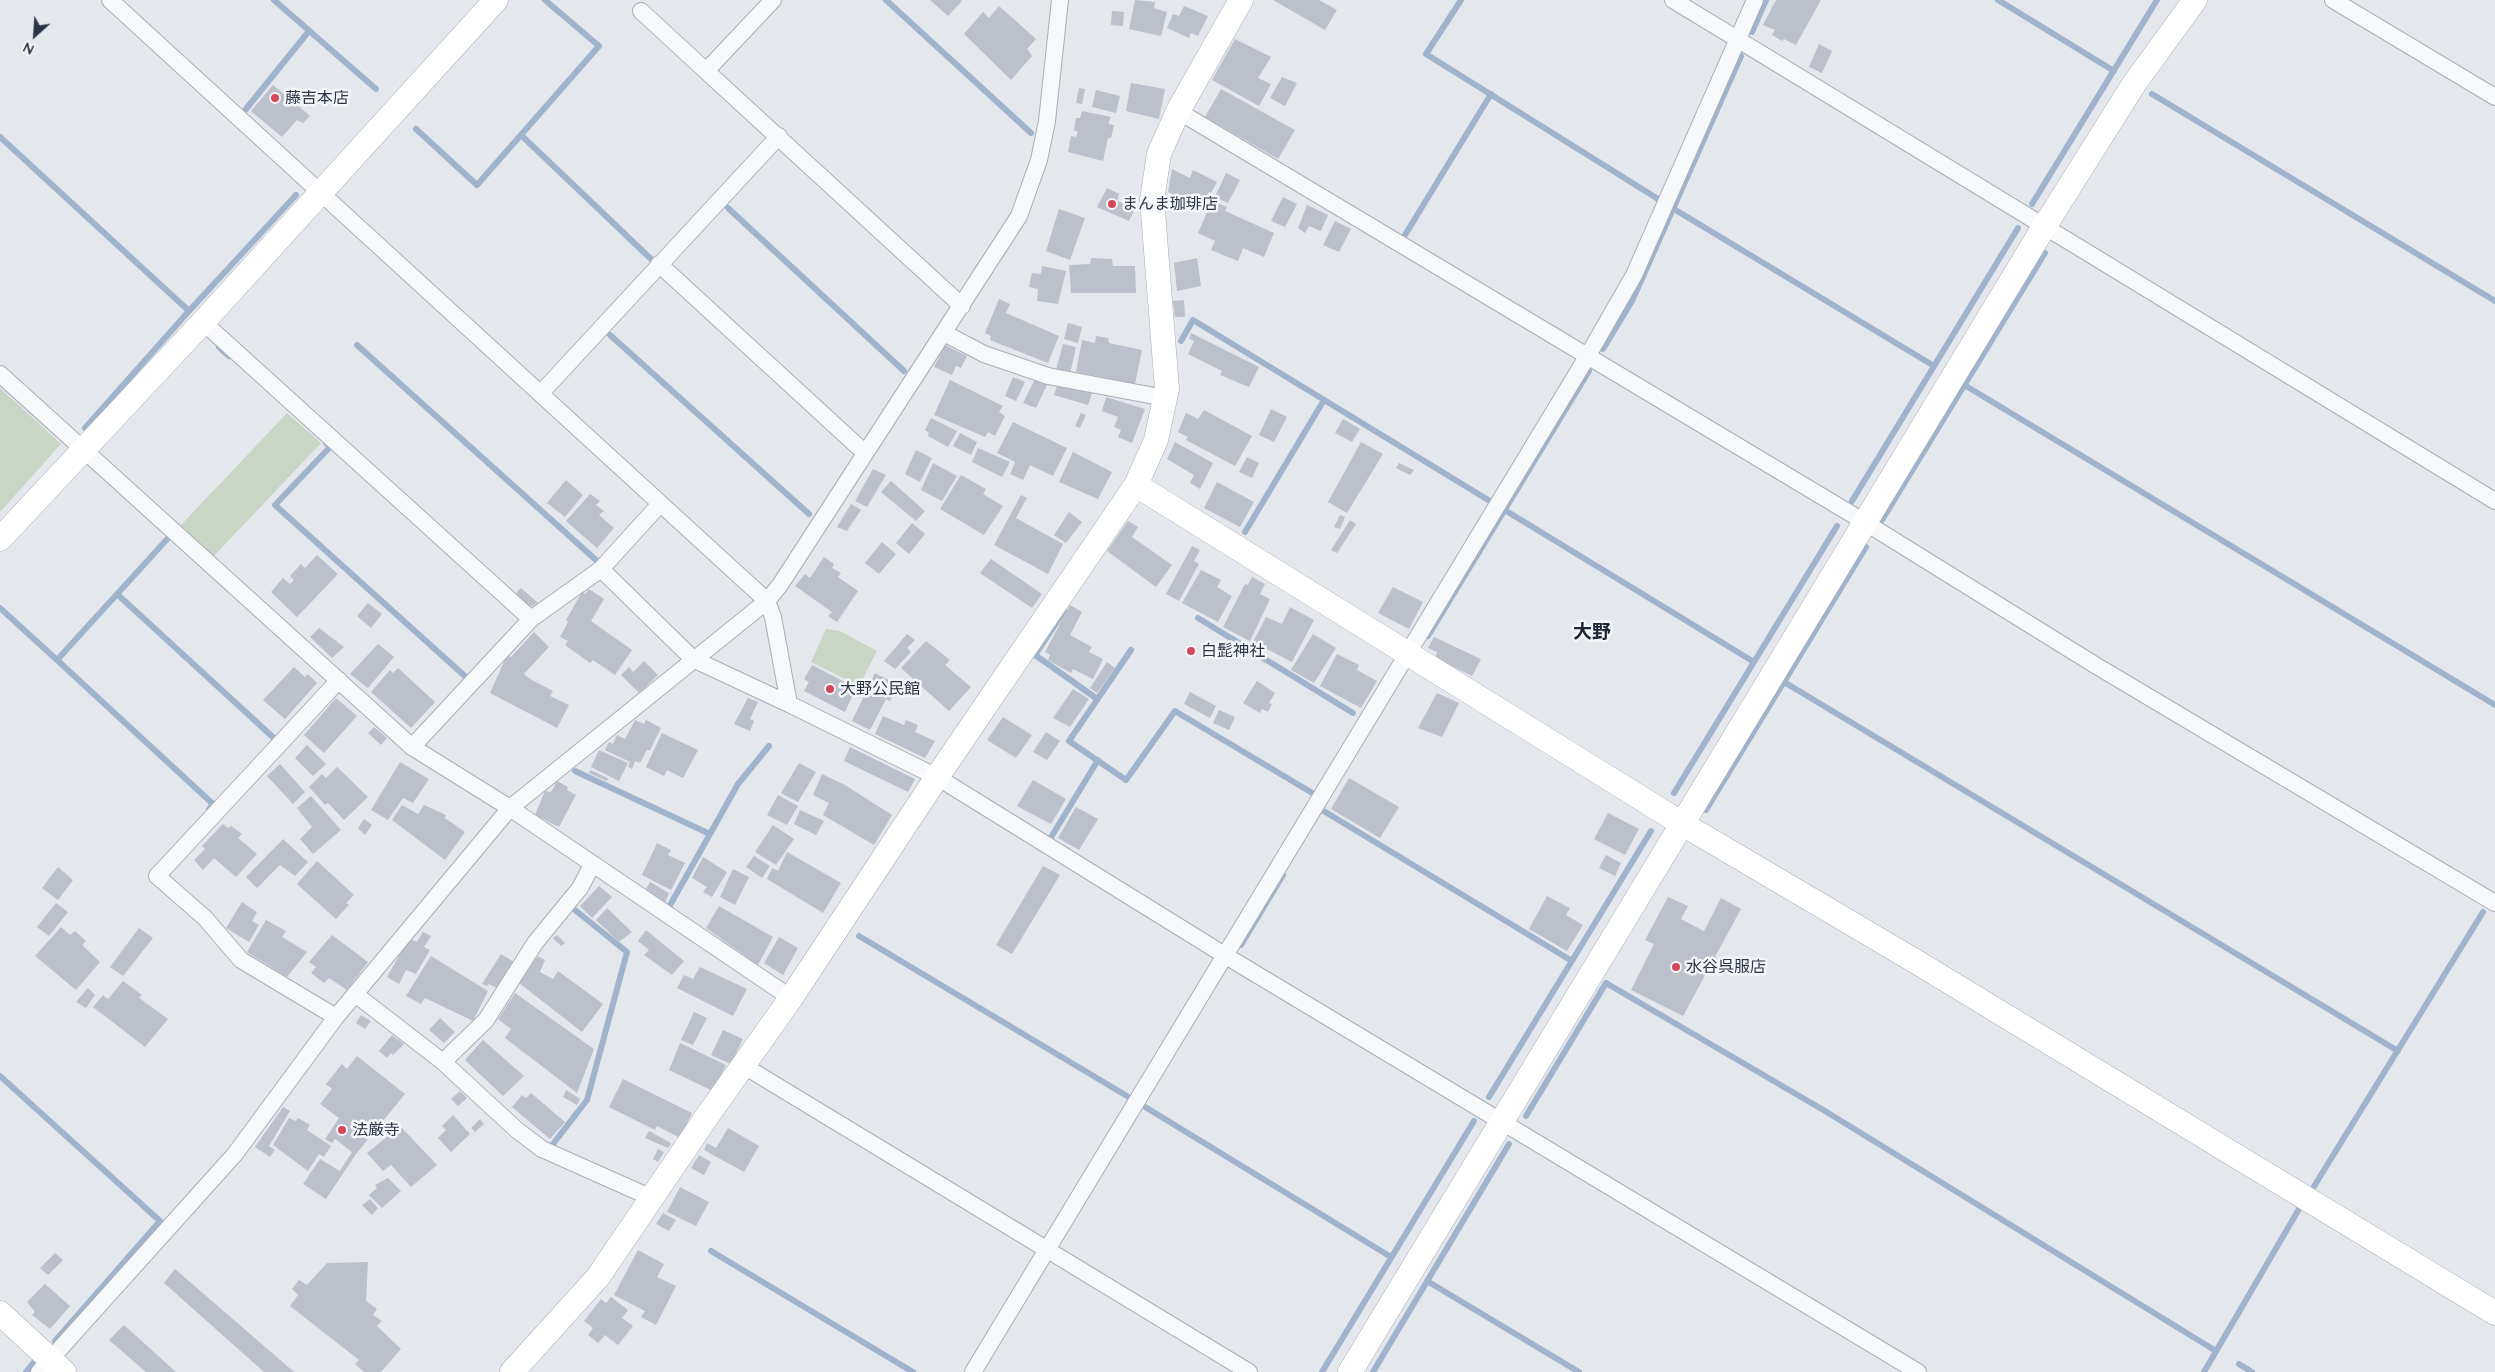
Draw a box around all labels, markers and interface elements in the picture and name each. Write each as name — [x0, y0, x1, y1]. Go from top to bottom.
north arrow — [10, 10, 60, 60]
text: N — [20, 38, 37, 59]
place label: 藤吉本店 — [285, 88, 349, 108]
marker: 藤吉本店 — [269, 92, 281, 104]
place label: まんま珈琲店 — [1122, 194, 1218, 214]
marker: まんま珈琲店 — [1106, 198, 1118, 210]
district label: 大野 — [1573, 621, 1611, 643]
place label: 白髭神社 — [1201, 641, 1265, 661]
marker: 白髭神社 — [1185, 645, 1197, 657]
place label: 大野公民館 — [840, 679, 920, 699]
marker: 大野公民館 — [824, 683, 836, 695]
place label: 水谷呉服店 — [1686, 957, 1766, 977]
marker: 水谷呉服店 — [1670, 961, 1682, 973]
place label: 法厳寺 — [352, 1120, 400, 1140]
marker: 法厳寺 — [336, 1124, 348, 1136]

